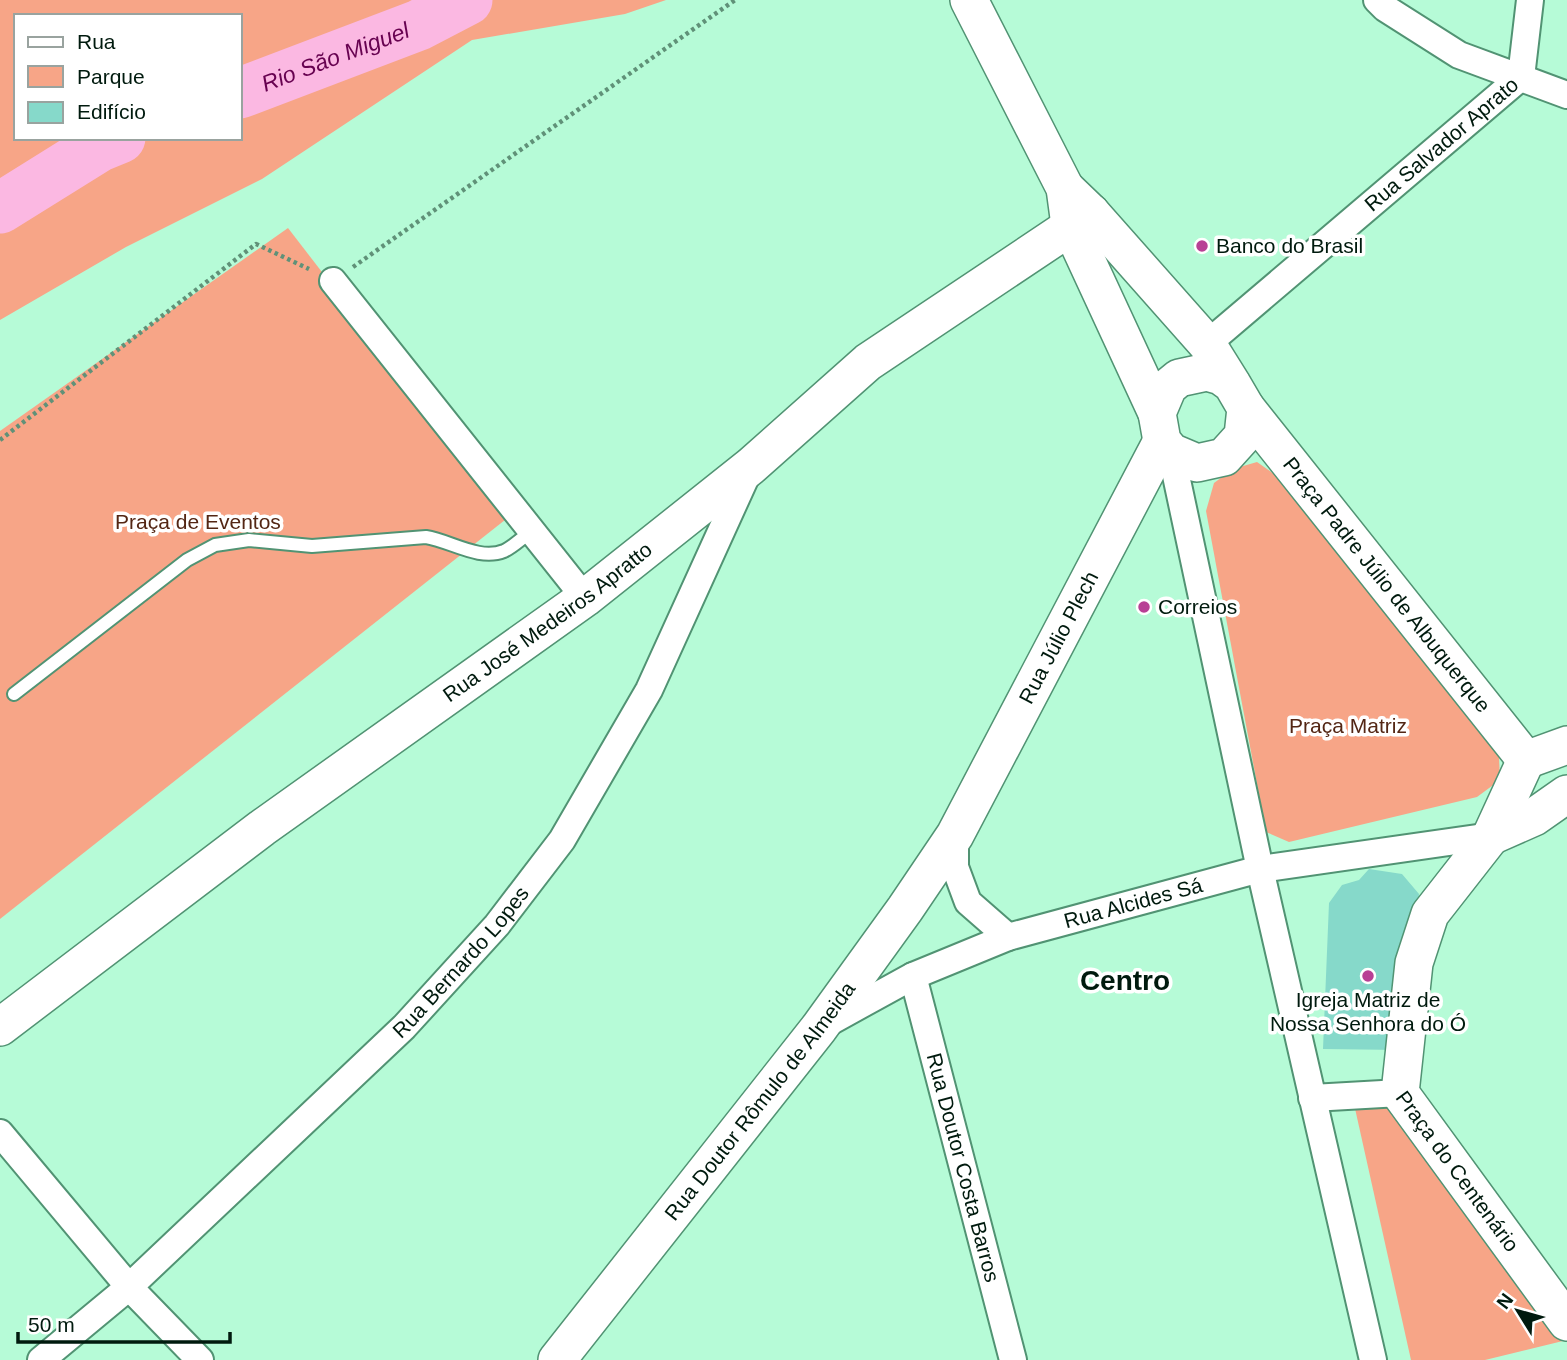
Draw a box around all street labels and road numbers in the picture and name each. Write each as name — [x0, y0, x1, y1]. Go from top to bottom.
street label: Rua Salvador Aprato — [1360, 73, 1523, 216]
street label: Praça Padre Júlio de Albuquerque — [1279, 453, 1495, 717]
street label: Rua José Medeiros Apratto — [439, 537, 656, 706]
street label: Rua Júlio Plech — [1014, 567, 1102, 707]
street label: Rua Alcides Sá — [1061, 873, 1205, 932]
street label: Rua Bernardo Lopes — [388, 882, 533, 1042]
street label: Rua Doutor Rômulo de Almeida — [660, 977, 860, 1225]
street label: Rua Doutor Costa Barros — [923, 1050, 1004, 1285]
street label: Praça do Centenário — [1391, 1086, 1524, 1256]

